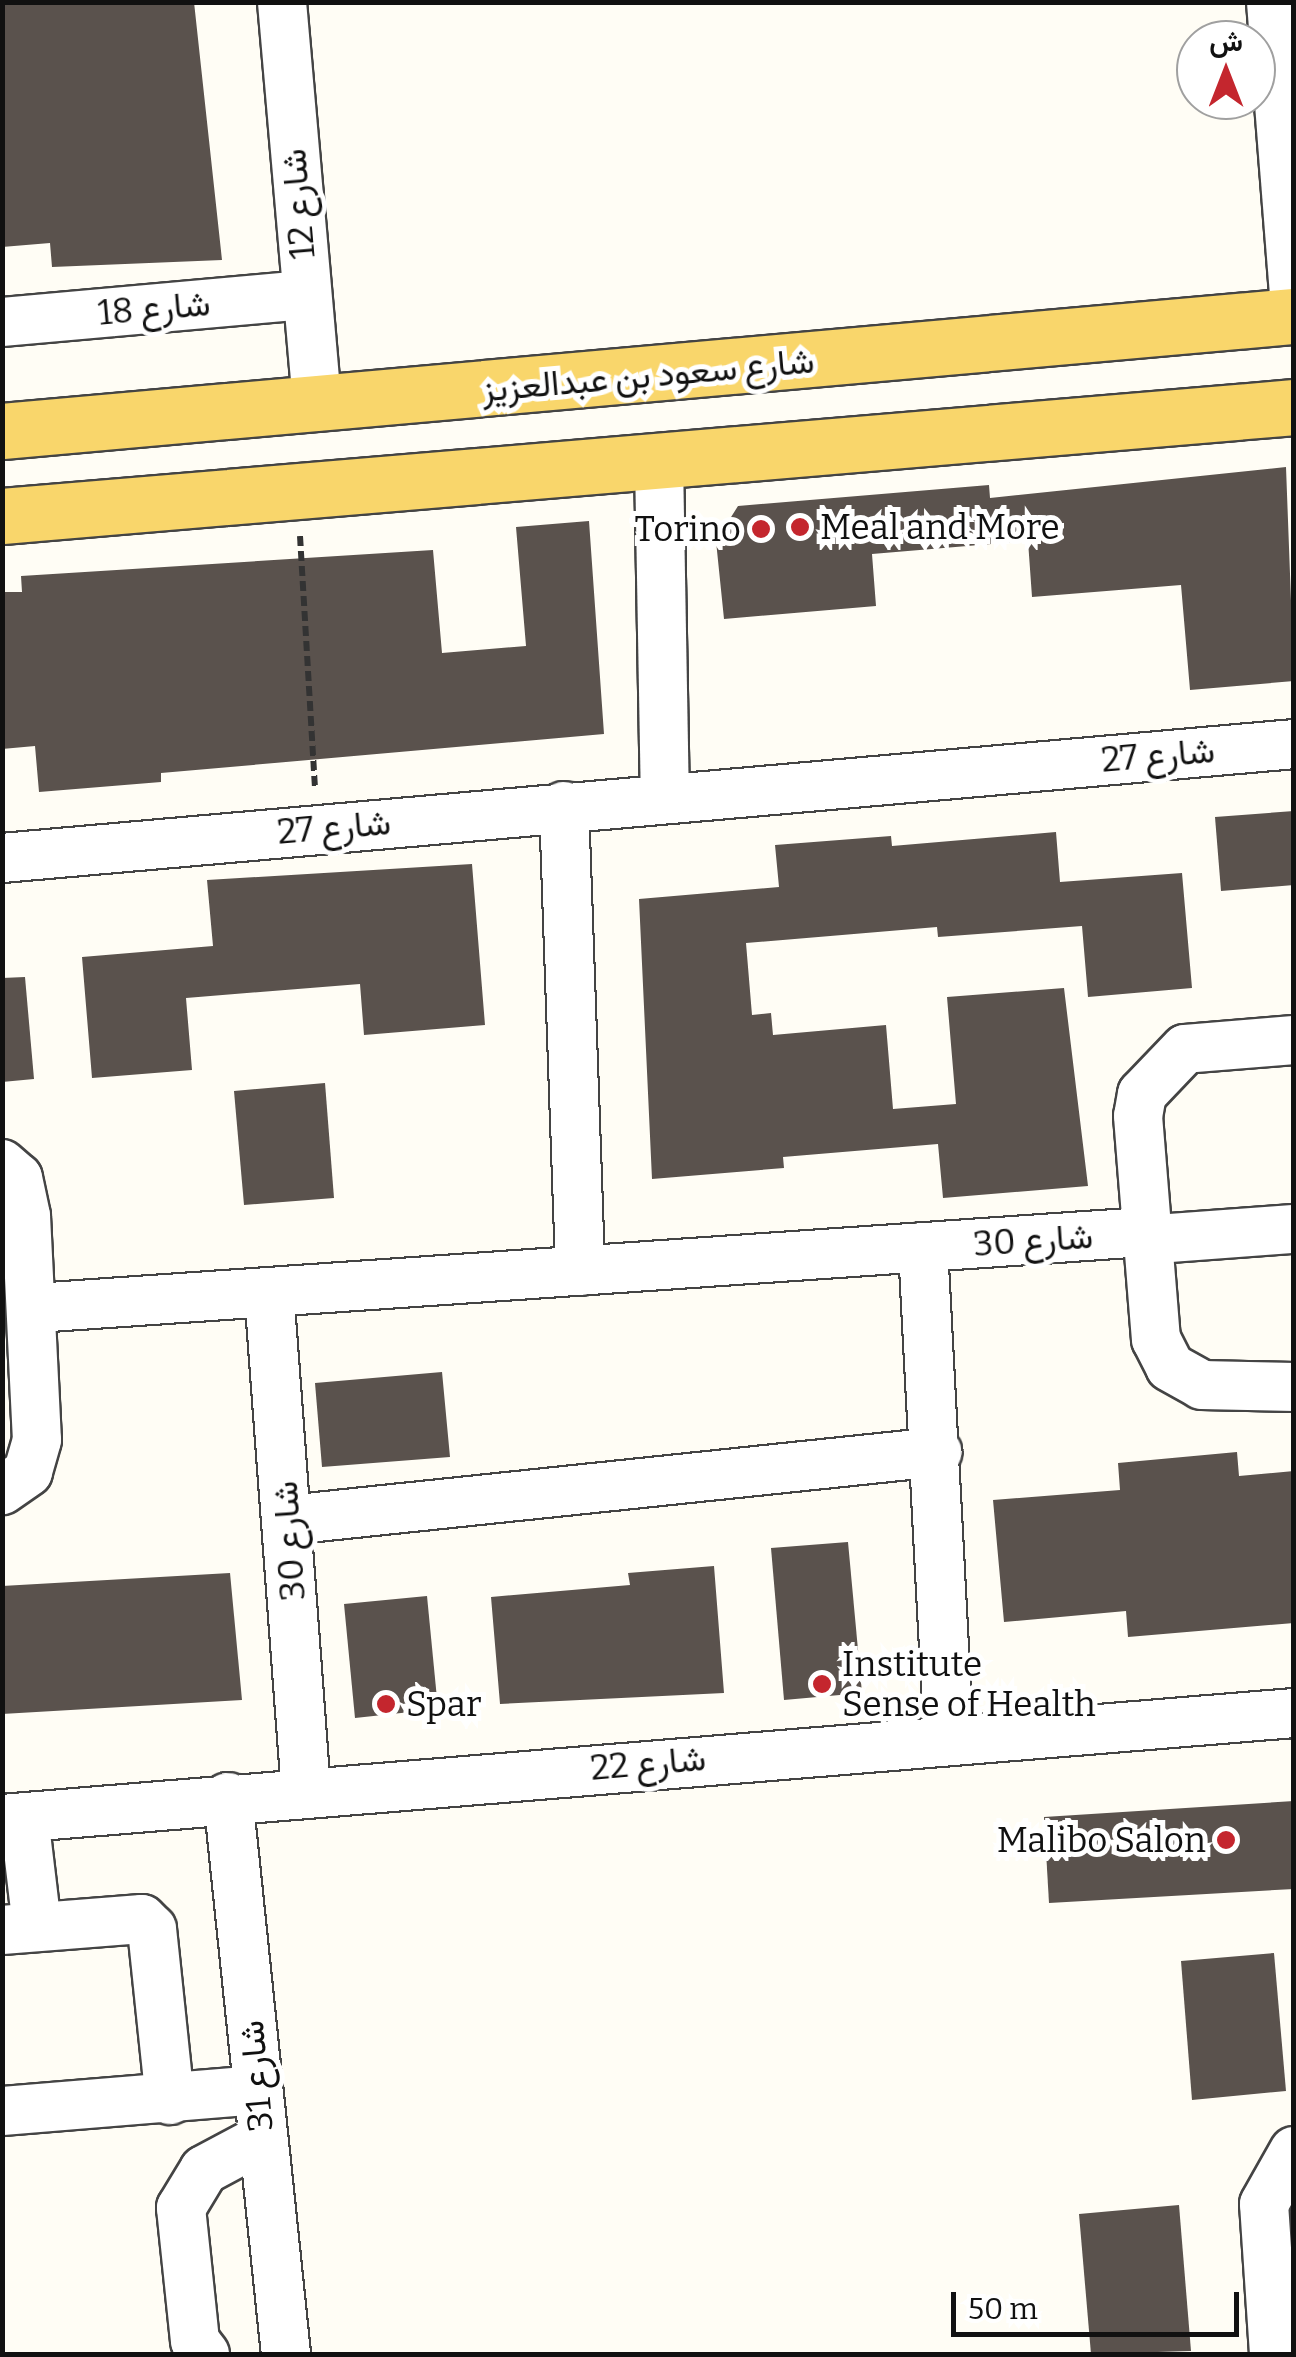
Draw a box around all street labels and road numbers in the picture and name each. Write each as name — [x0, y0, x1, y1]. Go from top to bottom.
street label: شارع 12 — [272, 147, 324, 261]
street label: شارع 18 — [96, 282, 212, 334]
street label: شارع سعود بن عبدالعزيز — [480, 340, 816, 410]
street label: شارع 27 — [1100, 729, 1216, 781]
street label: شارع 27 — [276, 801, 392, 853]
street label: شارع 30 — [972, 1215, 1094, 1265]
street label: شارع 30 — [264, 1480, 314, 1602]
street label: شارع 22 — [589, 1737, 707, 1789]
street label: شارع 31 — [230, 2019, 282, 2133]

